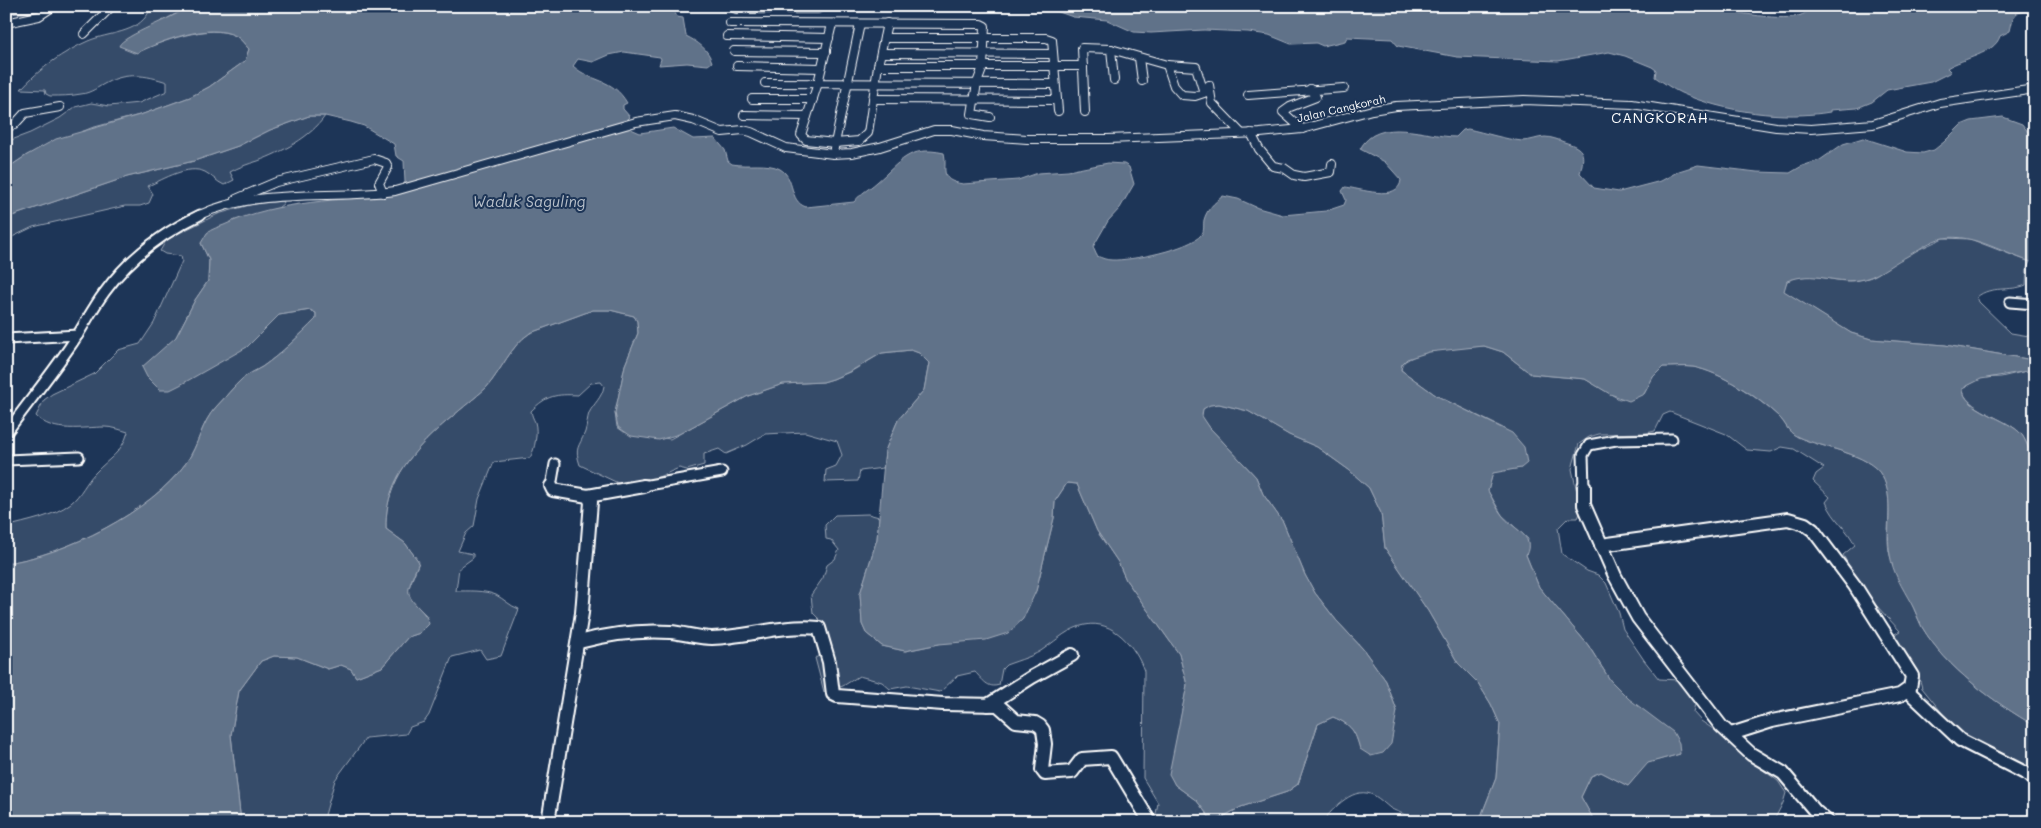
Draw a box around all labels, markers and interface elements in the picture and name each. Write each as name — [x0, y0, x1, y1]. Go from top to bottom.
street label: Jalan Cangkorah — [1295, 91, 1387, 125]
district label: CANGKORAH — [1611, 108, 1709, 127]
water label: Waduk Saguling — [472, 191, 586, 211]

